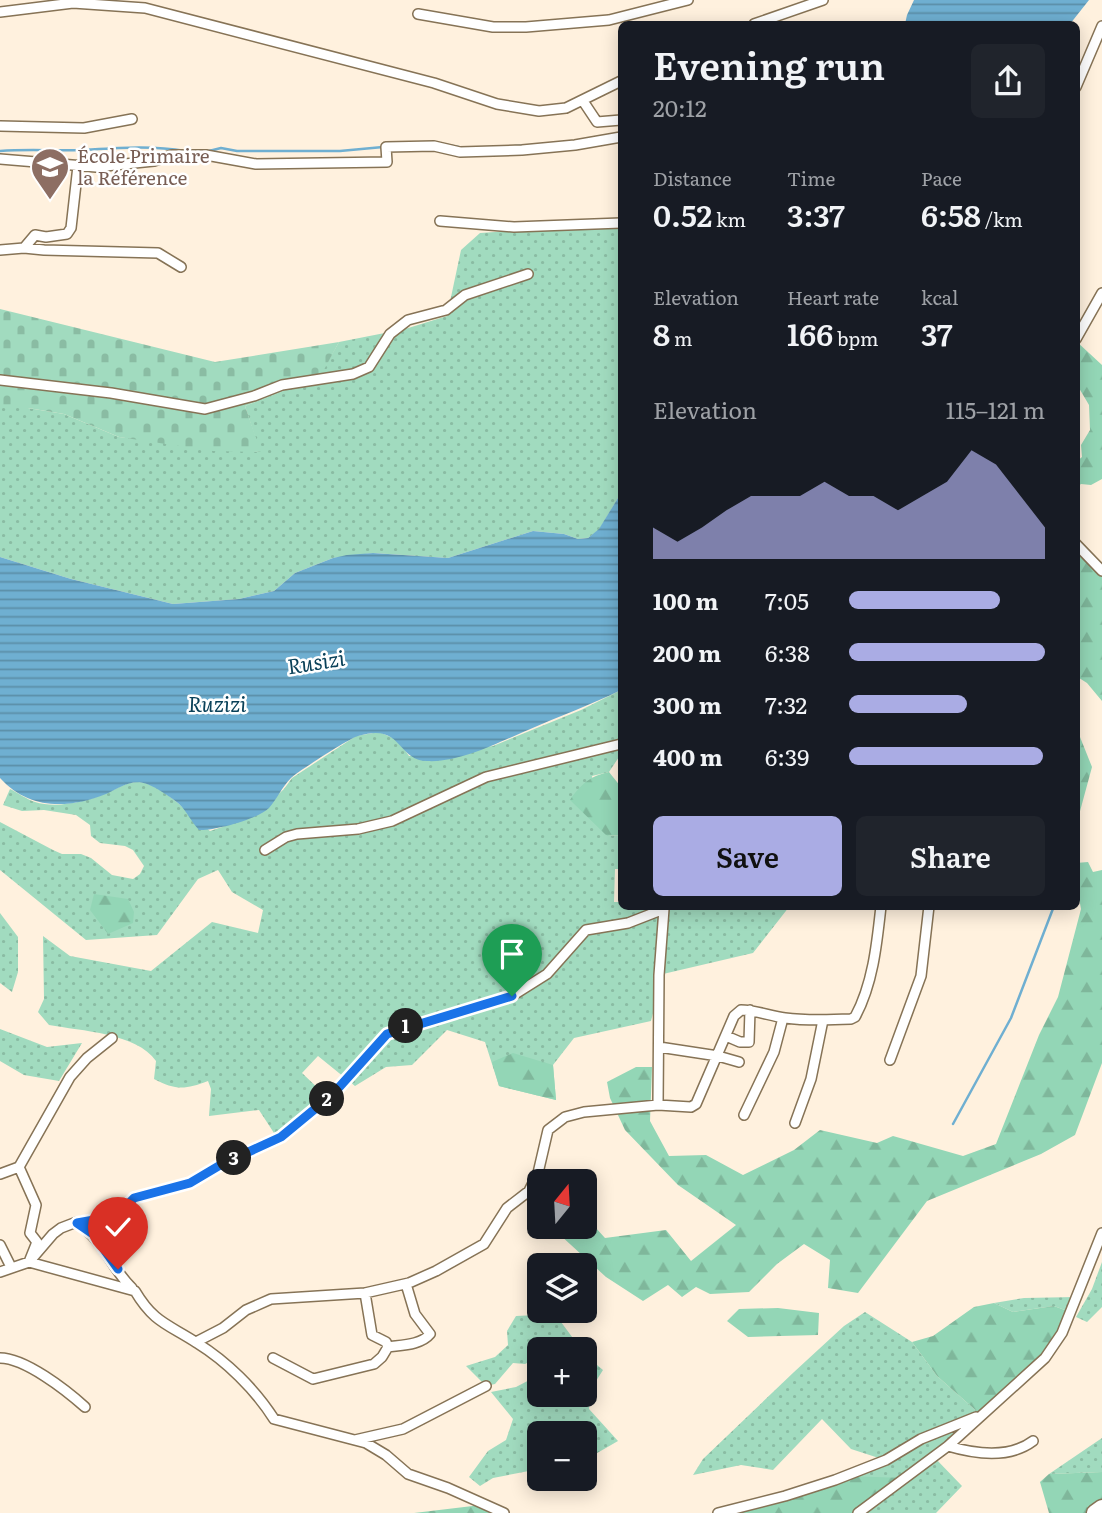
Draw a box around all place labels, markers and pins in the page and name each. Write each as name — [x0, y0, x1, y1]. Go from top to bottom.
place label: École Primaire la Référence — [77, 141, 210, 191]
school or university icon: École Primaire la Référence — [29, 146, 71, 201]
pin — [482, 924, 542, 996]
pin: 1 — [388, 1009, 424, 1044]
pin: 2 — [310, 1082, 344, 1116]
pin: 3 — [216, 1140, 252, 1176]
pin — [88, 1197, 148, 1269]

